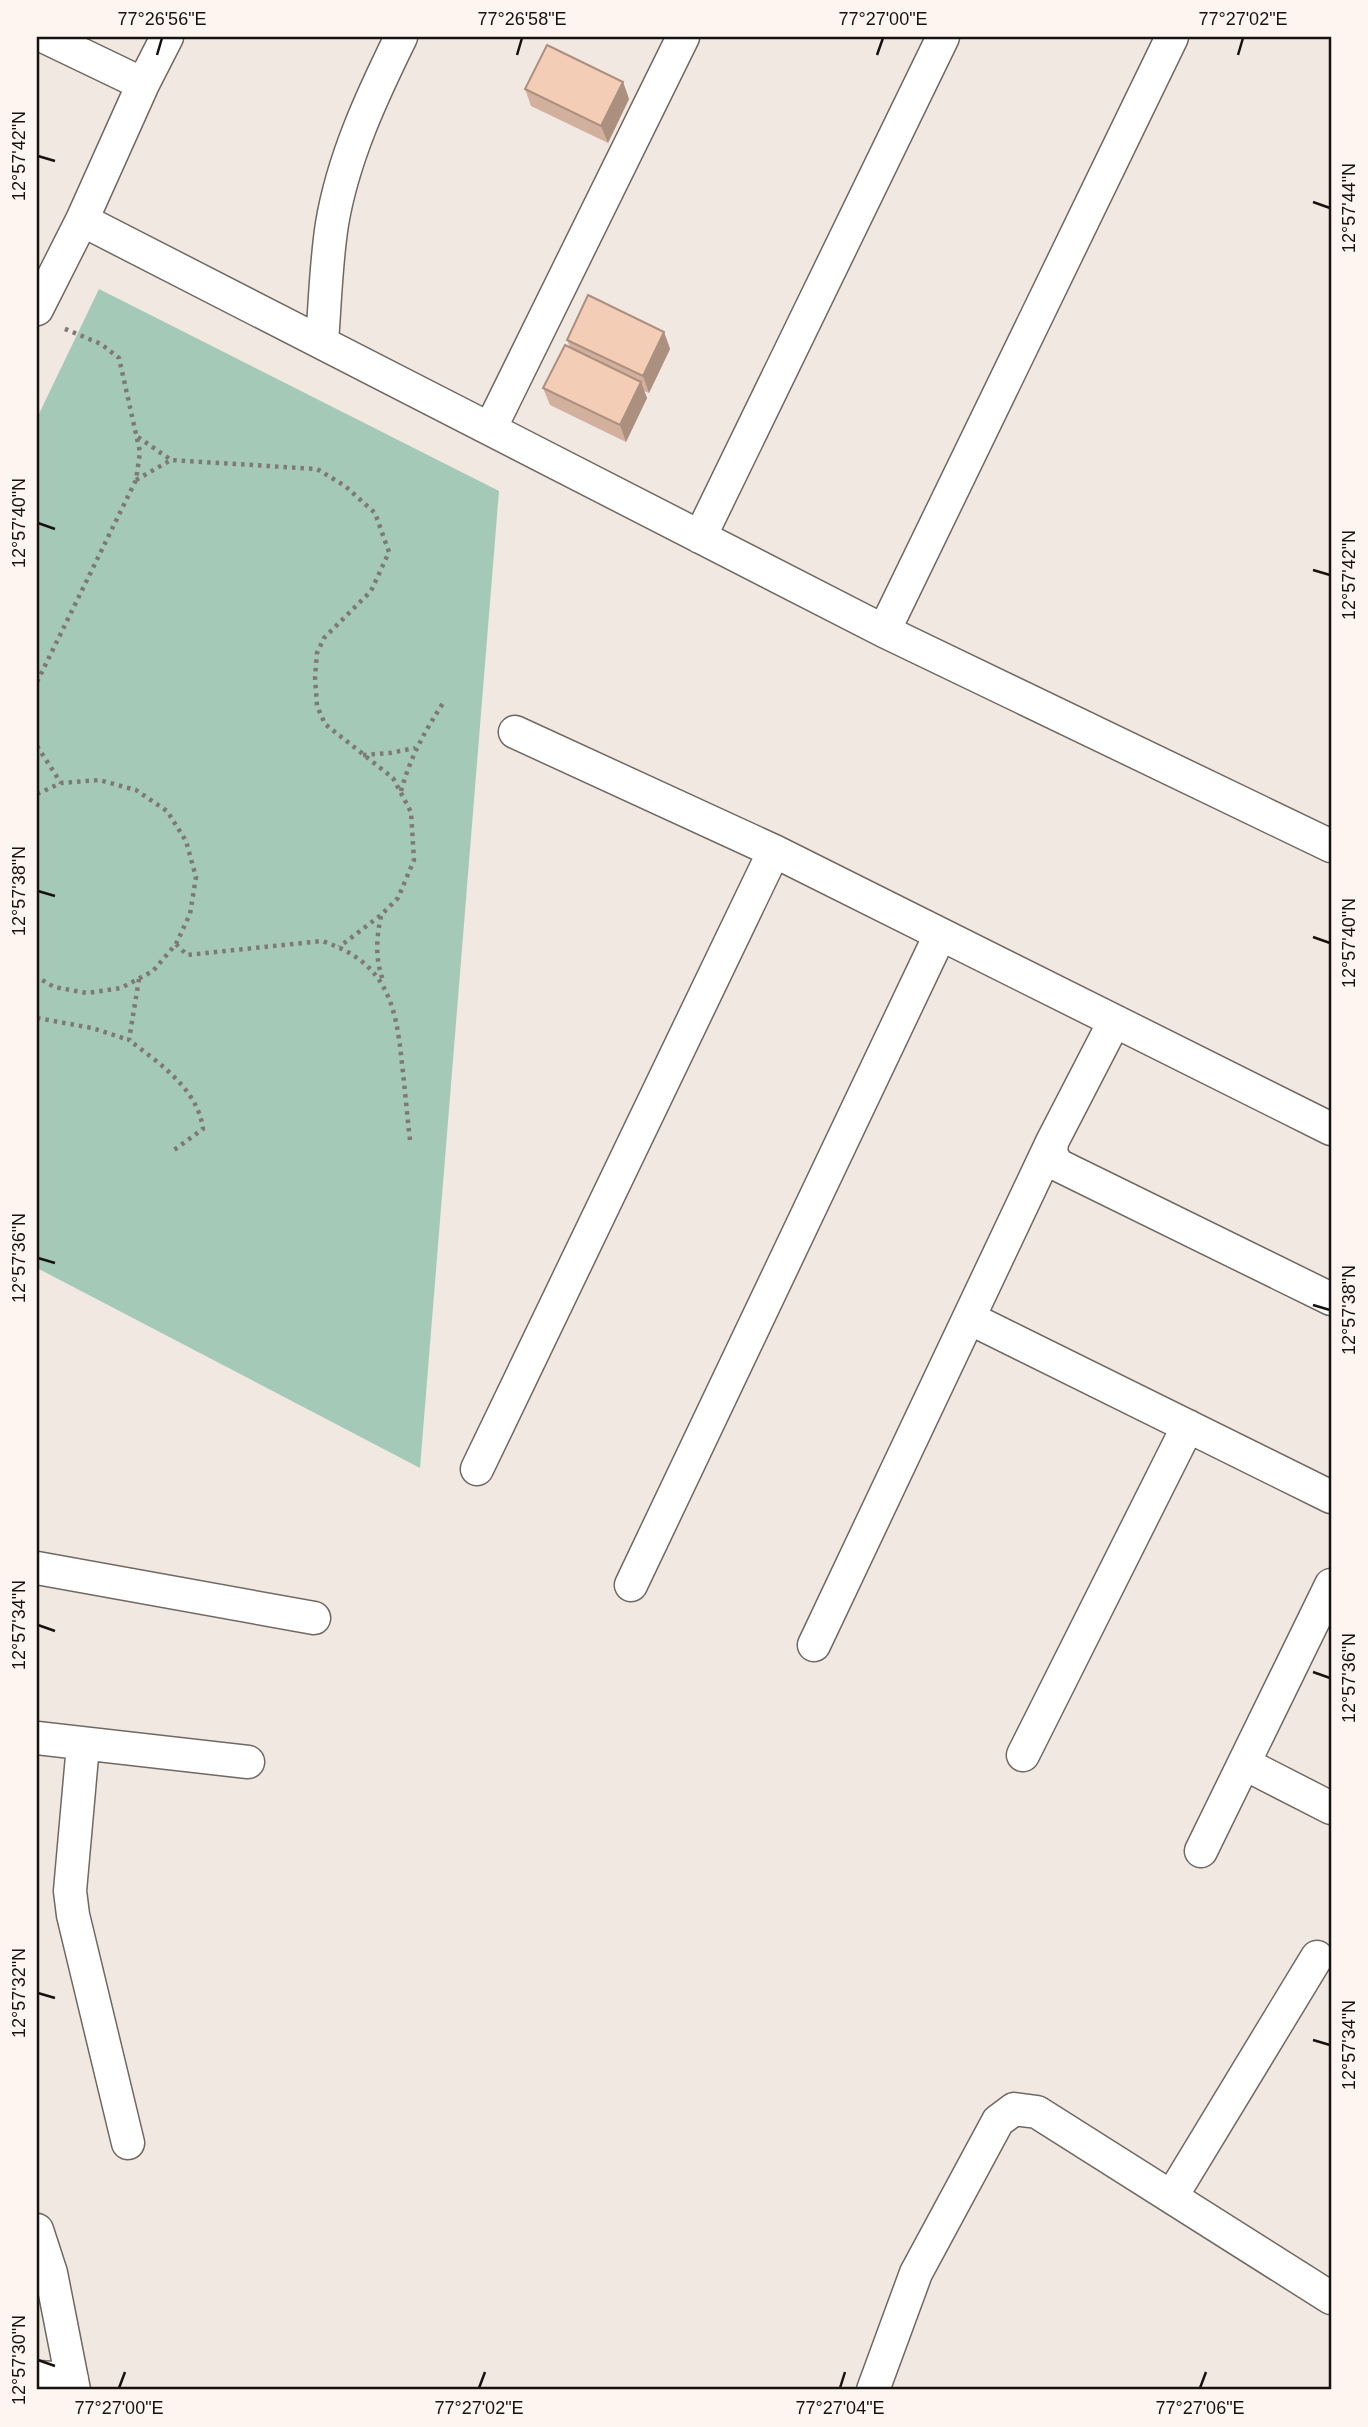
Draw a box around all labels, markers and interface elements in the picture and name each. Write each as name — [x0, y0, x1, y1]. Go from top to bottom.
text: 77°26'56"E — [117, 9, 207, 29]
text: 77°26'58"E — [477, 9, 567, 29]
text: 77°27'00"E — [838, 9, 928, 29]
text: 77°27'02"E — [1198, 9, 1288, 29]
text: 12°57'42"N — [9, 111, 29, 201]
text: 12°57'44"N — [1339, 163, 1359, 253]
text: 12°57'40"N — [9, 478, 29, 568]
text: 12°57'42"N — [1339, 530, 1359, 620]
text: 12°57'38"N — [9, 846, 29, 936]
text: 12°57'40"N — [1339, 898, 1359, 988]
text: 12°57'36"N — [9, 1213, 29, 1303]
text: 12°57'38"N — [1339, 1265, 1359, 1355]
text: 12°57'34"N — [9, 1580, 29, 1670]
text: 12°57'36"N — [1339, 1633, 1359, 1723]
text: 12°57'32"N — [9, 1948, 29, 2038]
text: 12°57'34"N — [1339, 2000, 1359, 2090]
text: 12°57'30"N — [9, 2315, 29, 2405]
text: 77°27'00"E — [74, 2398, 164, 2418]
text: 77°27'02"E — [434, 2398, 524, 2418]
text: 77°27'04"E — [795, 2398, 885, 2418]
text: 77°27'06"E — [1155, 2398, 1245, 2418]

